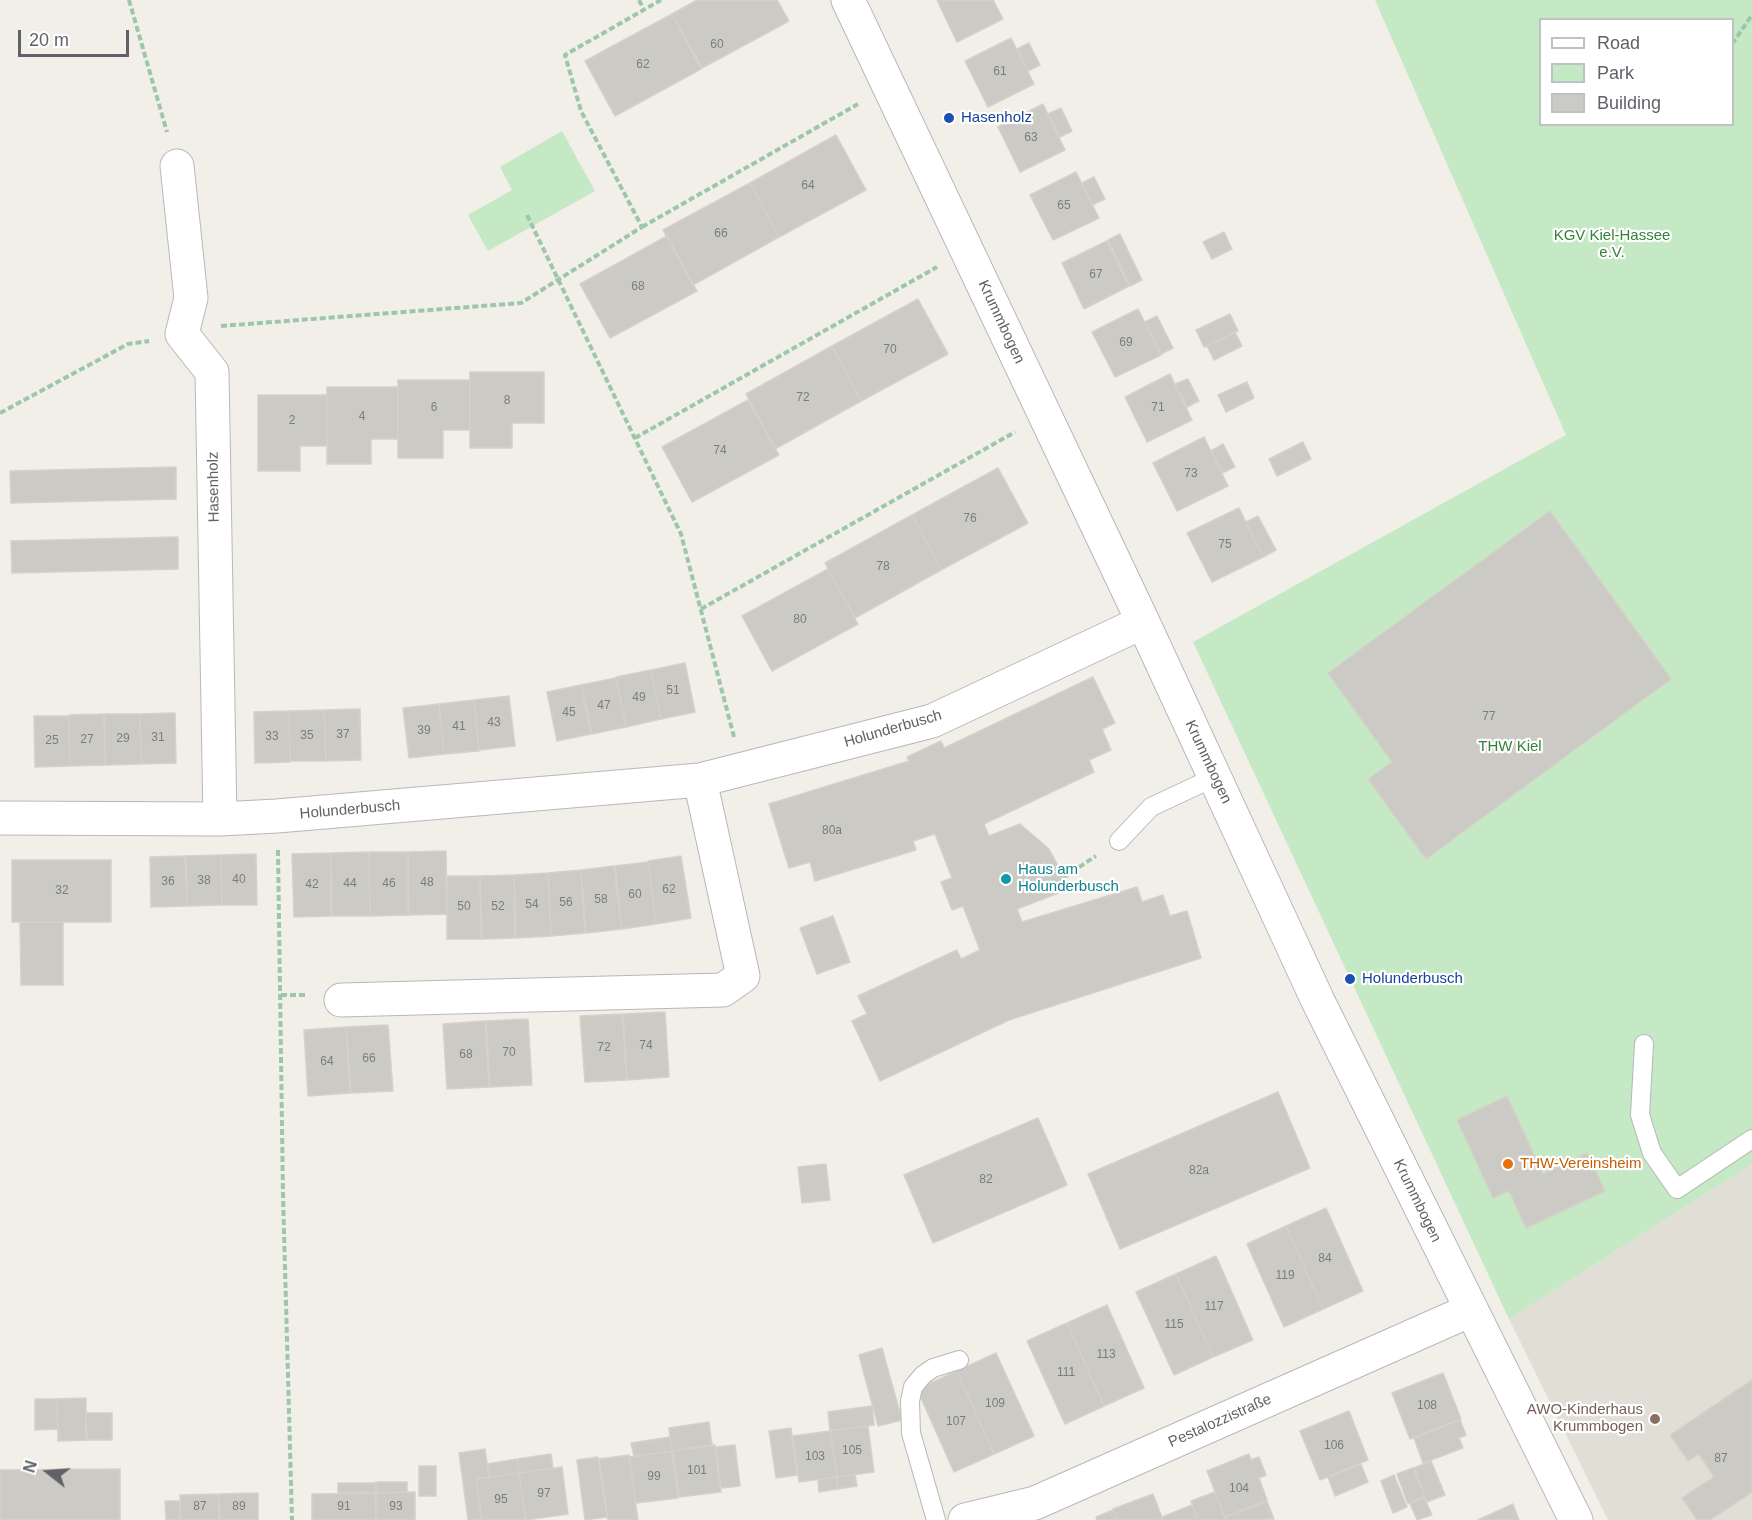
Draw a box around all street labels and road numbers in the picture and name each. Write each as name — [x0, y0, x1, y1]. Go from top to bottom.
street label: Krummbogen — [974, 277, 1028, 367]
street label: Hasenholz — [204, 451, 224, 523]
street label: Holunderbusch — [842, 706, 944, 752]
street label: Krummbogen — [1181, 717, 1235, 807]
street label: Holunderbusch — [299, 797, 401, 823]
street label: Krummbogen — [1389, 1157, 1445, 1245]
street label: Pestalozzistraße — [1166, 1390, 1274, 1452]

